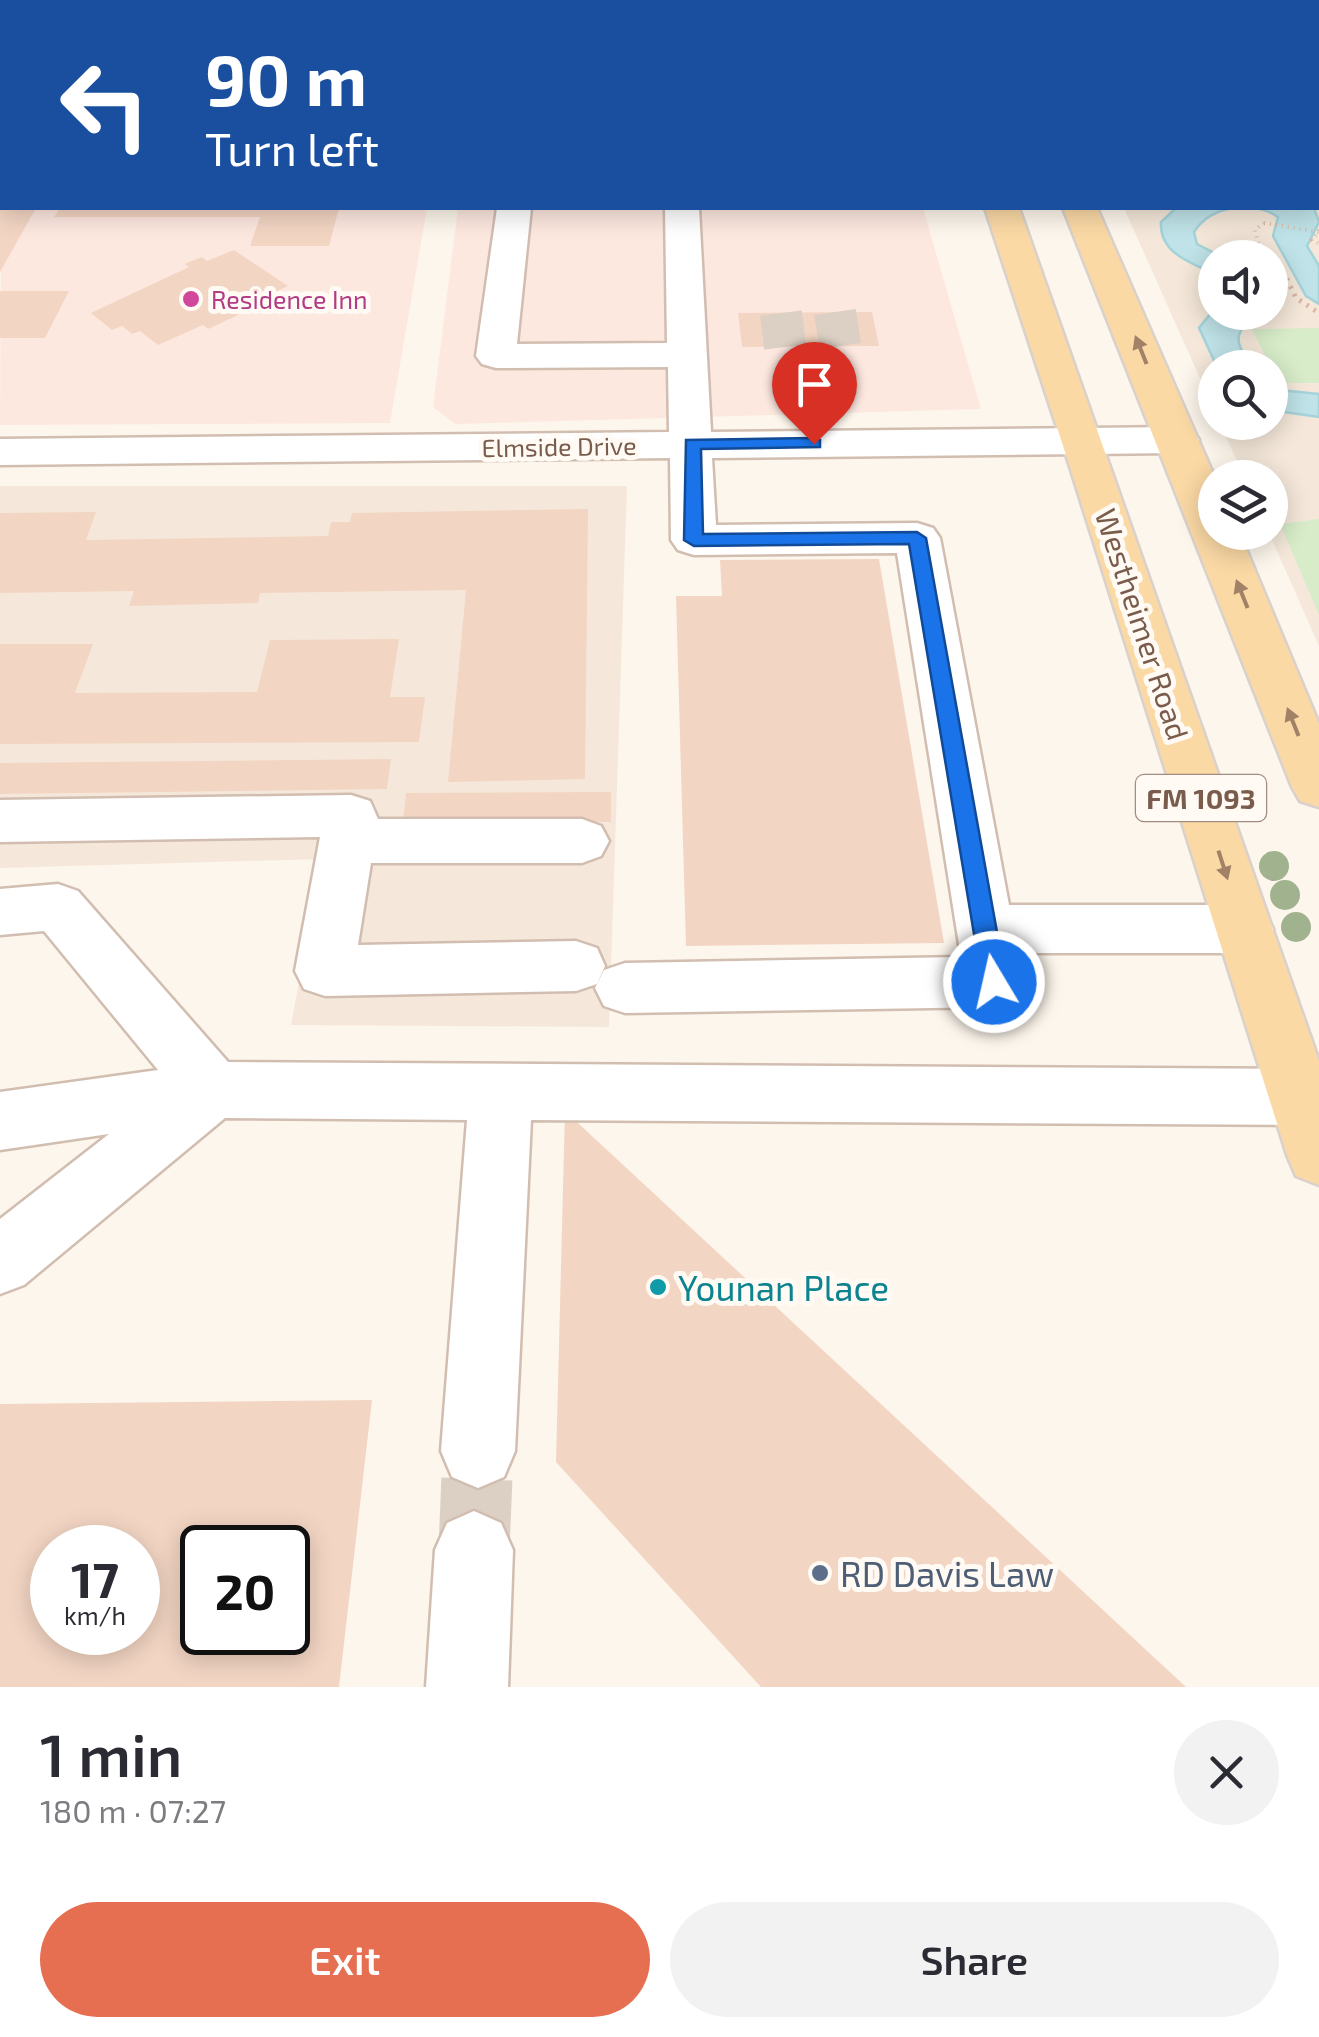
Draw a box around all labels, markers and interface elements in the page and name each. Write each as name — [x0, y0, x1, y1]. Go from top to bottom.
text: 90 m — [205, 36, 367, 120]
icon: left — [40, 40, 170, 170]
text: Turn left — [205, 121, 379, 175]
map controls — [1198, 240, 1288, 550]
button: sound — [1198, 240, 1288, 330]
place label: Residence Inn — [211, 284, 368, 314]
marker: Residence Inn — [180, 288, 202, 310]
one-way arrow — [1133, 335, 1149, 365]
pin — [772, 342, 857, 445]
button: search — [1198, 350, 1288, 440]
icon: arrive — [787, 357, 842, 412]
street label: Elmside Drive — [481, 430, 637, 462]
button: layers — [1198, 460, 1288, 550]
street label: Westheimer Road — [1089, 504, 1197, 744]
one-way arrow — [1233, 579, 1249, 609]
one-way arrow — [1285, 706, 1301, 736]
road number: FM 1093 — [1136, 775, 1266, 821]
one-way arrow — [1216, 851, 1231, 881]
position arrow — [942, 930, 1046, 1034]
place label: Younan Place — [678, 1266, 889, 1308]
marker: Younan Place — [647, 1276, 669, 1298]
speed limit sign: 20 — [180, 1525, 310, 1655]
text: 17 — [71, 1548, 119, 1608]
place label: RD Davis Law — [840, 1552, 1054, 1594]
marker: RD Davis Law — [809, 1562, 831, 1584]
text: km/h — [64, 1600, 126, 1630]
text: 1 min — [40, 1717, 182, 1789]
button: close — [1174, 1720, 1279, 1825]
text: 180 m · 07:27 — [40, 1791, 226, 1829]
button: Exit — [40, 1902, 650, 2017]
button: Share — [670, 1902, 1279, 2017]

